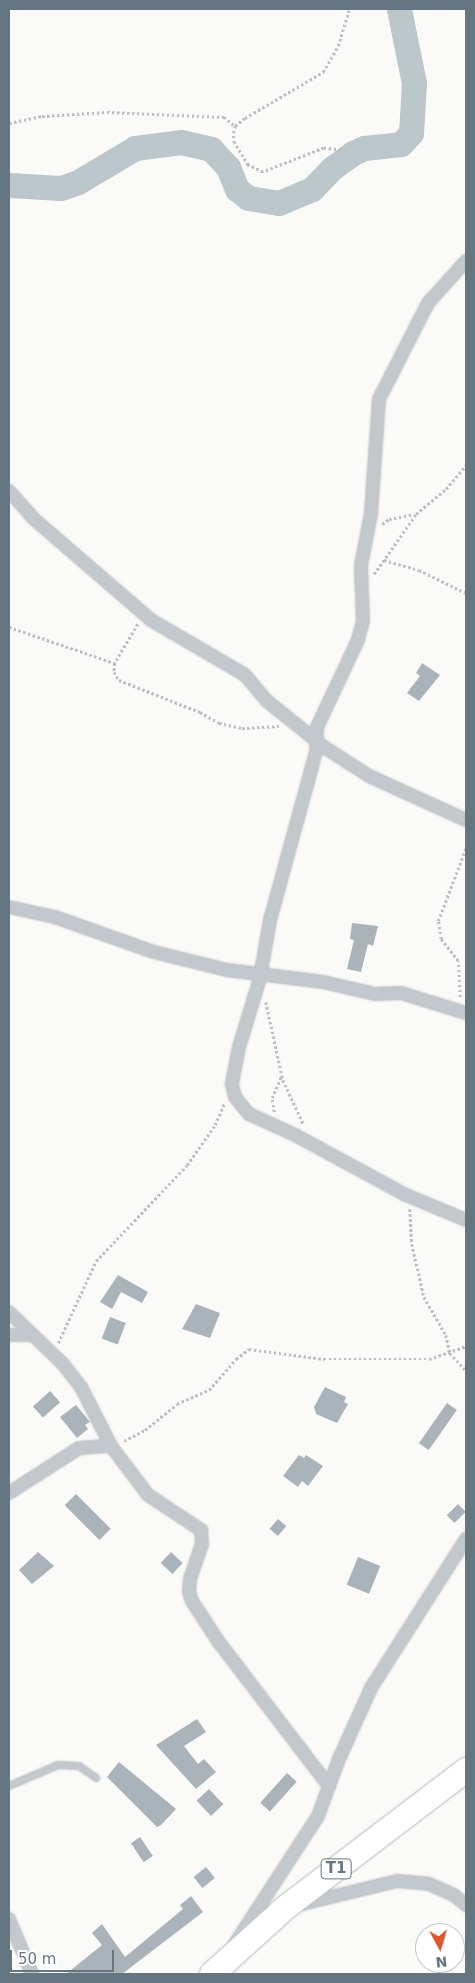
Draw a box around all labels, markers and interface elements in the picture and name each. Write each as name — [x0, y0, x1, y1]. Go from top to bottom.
road number: T1 — [320, 1856, 352, 1882]
north arrow — [415, 1923, 465, 1973]
scale bar — [12, 1940, 116, 1972]
text: 50 m — [18, 1950, 56, 1968]
text: N — [435, 1953, 448, 1970]

